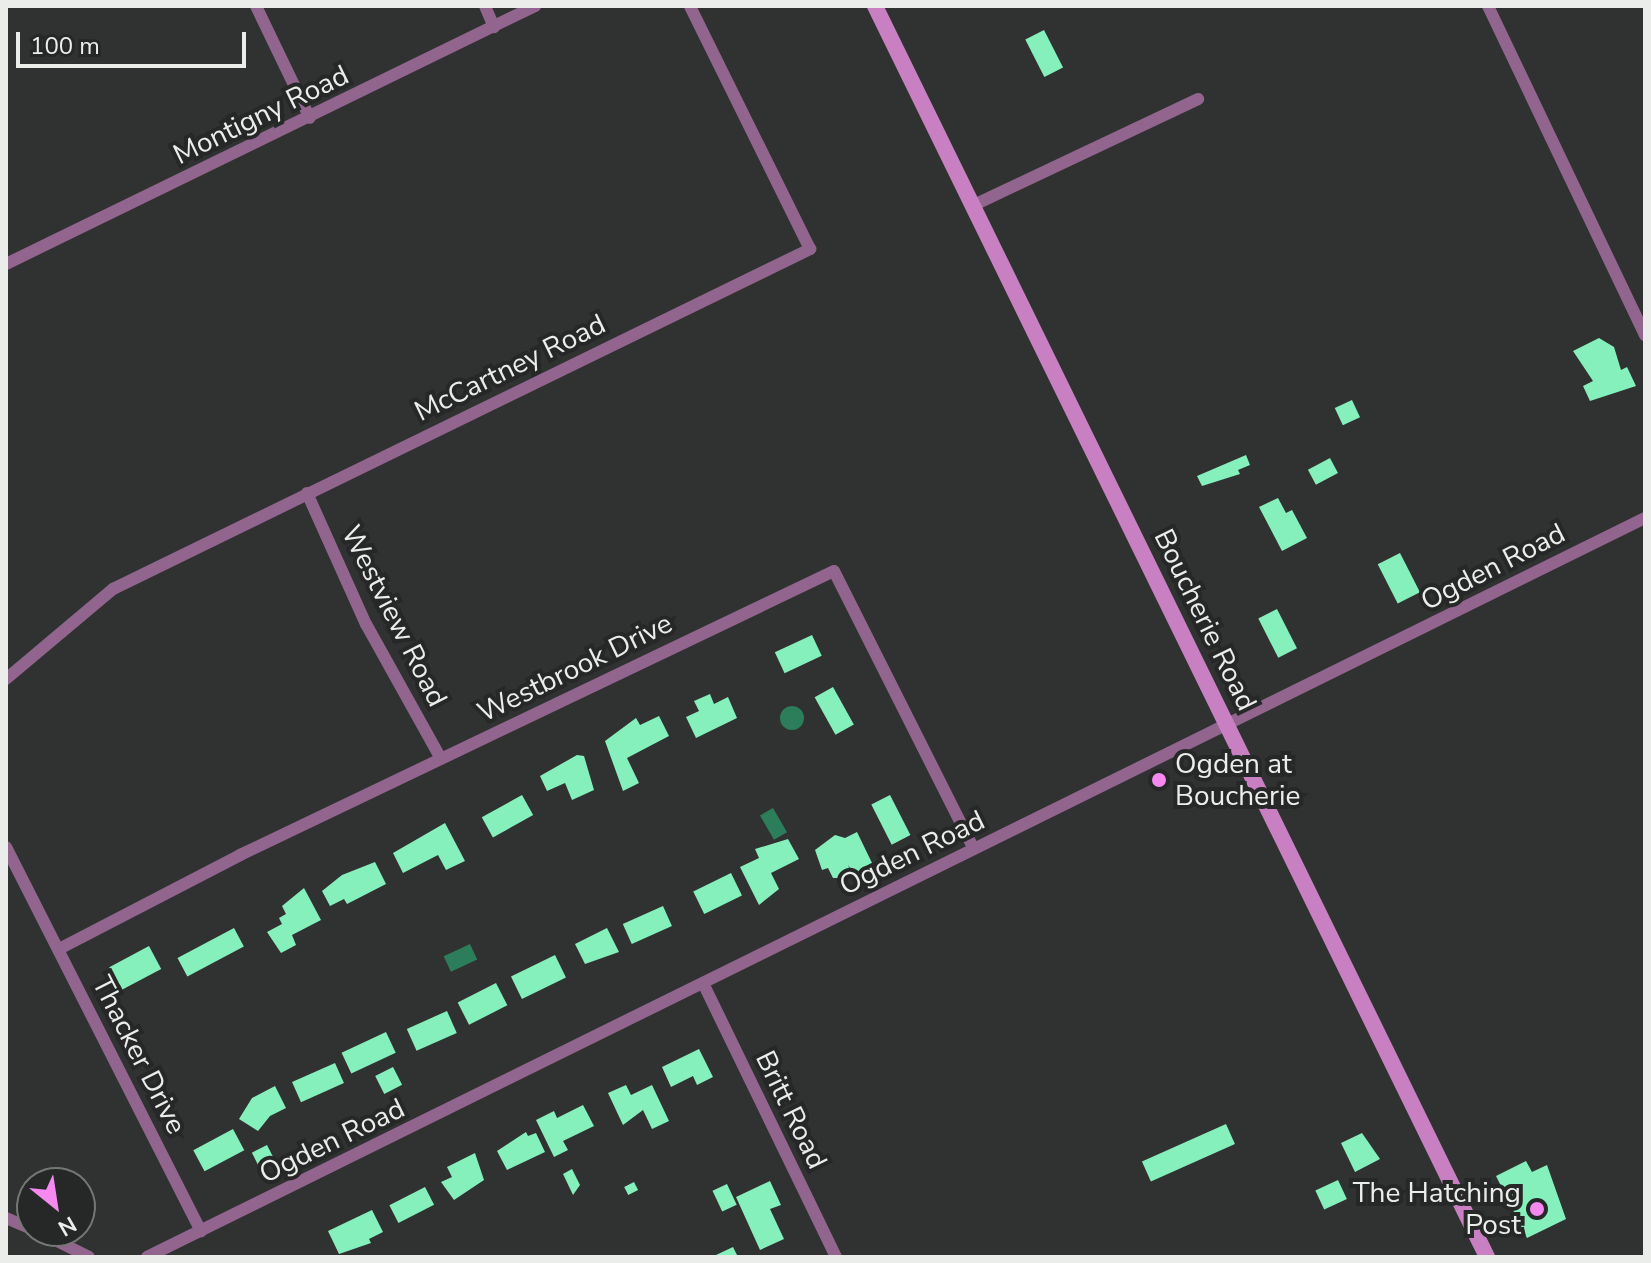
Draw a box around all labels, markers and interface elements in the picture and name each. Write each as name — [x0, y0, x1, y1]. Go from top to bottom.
scale bar — [20, 16, 250, 66]
text: 100 m — [30, 30, 100, 62]
street label: Montigny Road — [168, 58, 354, 172]
street label: McCartney Road — [409, 307, 611, 429]
street label: Ogden Road — [1415, 516, 1571, 618]
street label: Westview Road — [334, 520, 454, 712]
street label: Boucherie Road — [1147, 524, 1263, 716]
street label: Westbrook Drive — [472, 606, 678, 730]
place label: Ogden at Boucherie — [1175, 747, 1300, 813]
marker: Ogden at Boucherie — [1150, 771, 1168, 789]
street label: Ogden Road — [834, 803, 990, 903]
street label: Thacker Drive — [85, 970, 193, 1140]
street label: Britt Road — [748, 1046, 834, 1174]
street label: Ogden Road — [254, 1091, 410, 1191]
north arrow — [16, 1167, 96, 1247]
place label: The Hatching Post — [1353, 1176, 1521, 1242]
marker: The Hatching Post — [1528, 1200, 1546, 1218]
text: N — [52, 1209, 82, 1243]

